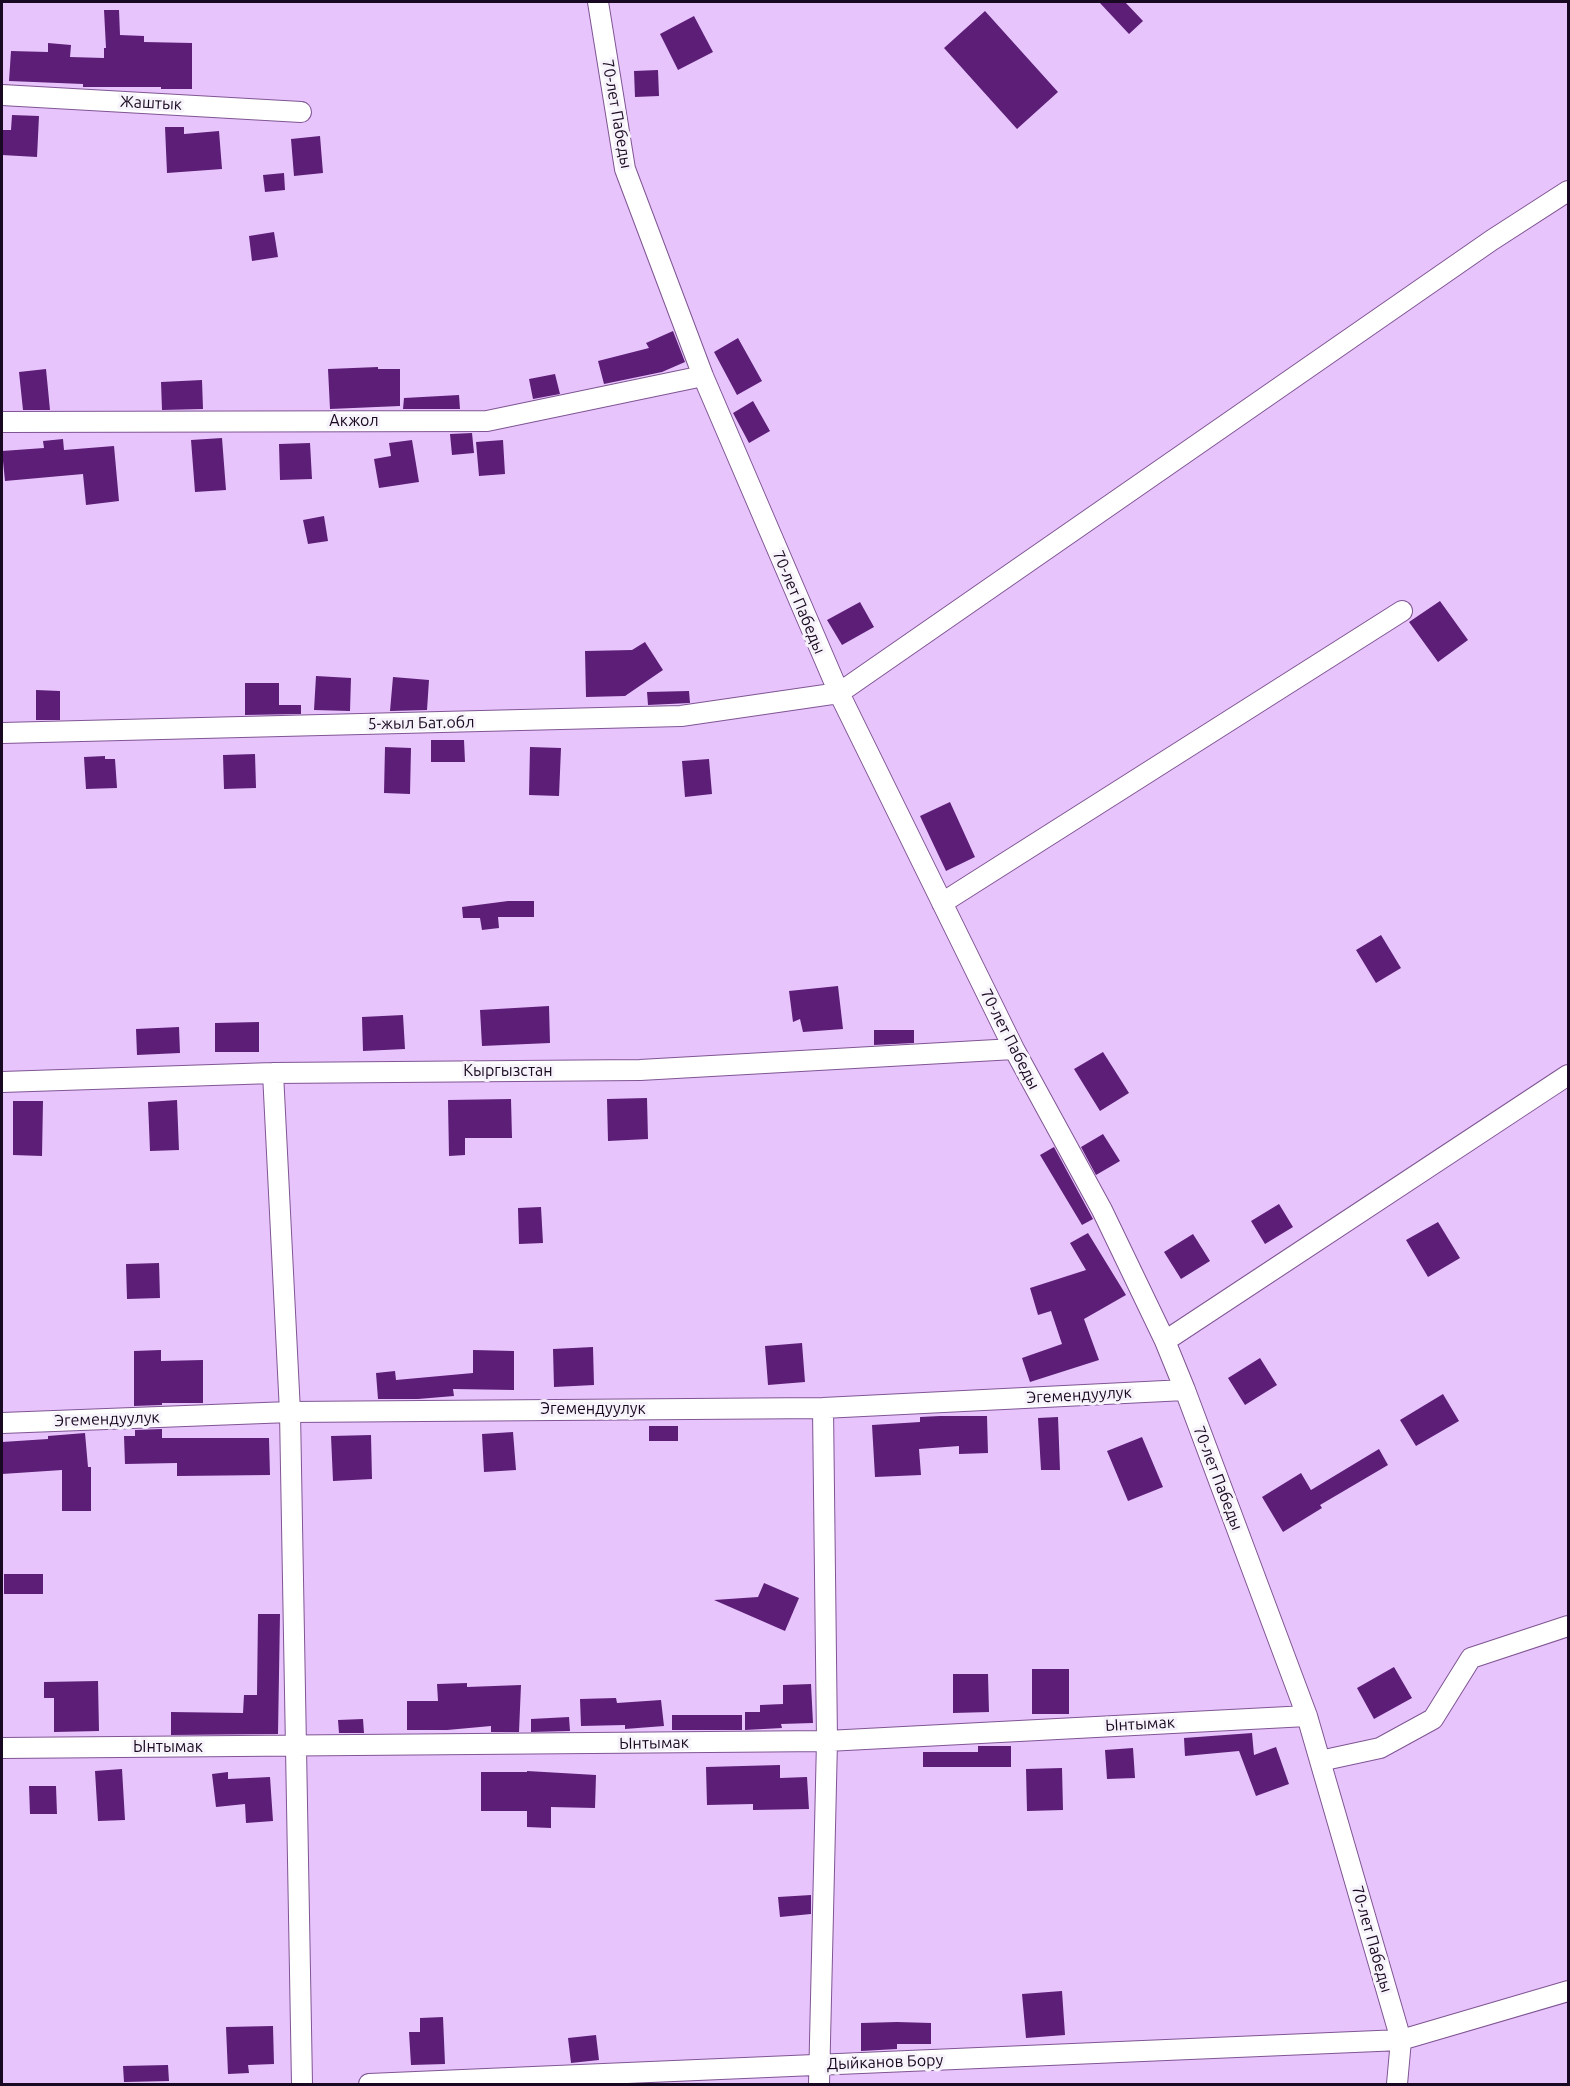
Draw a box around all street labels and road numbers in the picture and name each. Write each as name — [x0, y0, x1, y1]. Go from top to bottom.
street label: 70-лет Пабеды — [598, 58, 636, 170]
street label: Жаштык — [119, 92, 183, 114]
street label: Акжол — [329, 411, 379, 431]
street label: 70-лет Пабеды — [769, 547, 829, 657]
street label: 5-жыл Бат.обл — [367, 712, 475, 734]
street label: 70-лет Пабеды — [976, 985, 1044, 1093]
street label: Кыргызстан — [463, 1061, 553, 1081]
street label: Эгемендуулук — [1026, 1383, 1132, 1407]
street label: Эгемендуулук — [540, 1399, 646, 1419]
street label: Эгемендуулук — [54, 1408, 160, 1430]
street label: 70-лет Пабеды — [1189, 1423, 1247, 1533]
street label: Ынтымак — [1105, 1713, 1175, 1735]
street label: Ынтымак — [619, 1733, 689, 1753]
street label: Ынтымак — [133, 1737, 203, 1757]
street label: 70-лет Пабеды — [1348, 1883, 1396, 1995]
street label: Дыйканов Бору — [826, 2050, 944, 2074]

